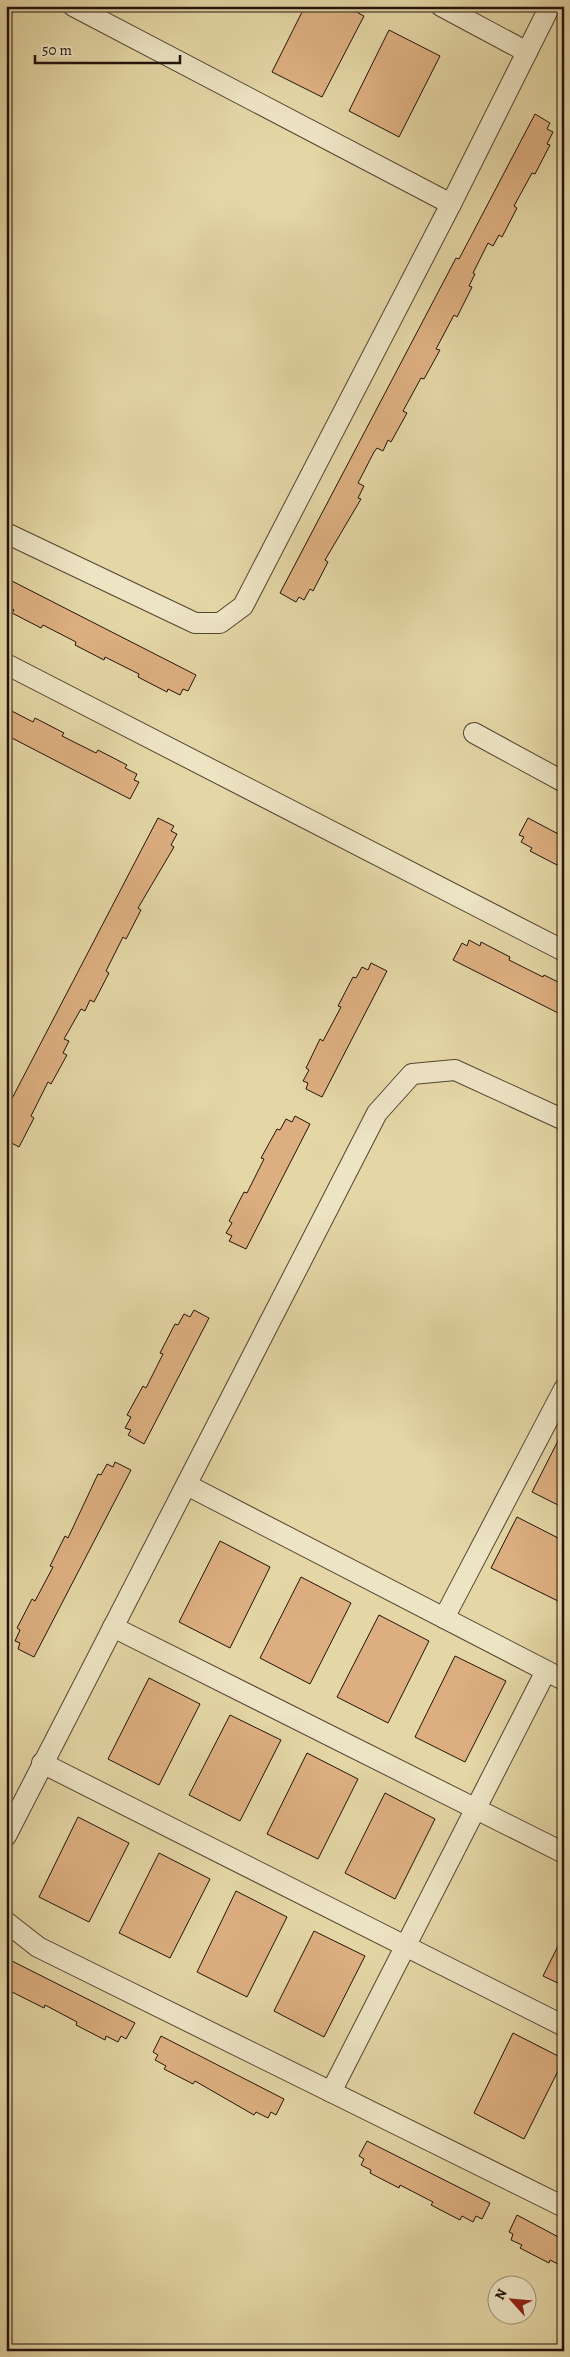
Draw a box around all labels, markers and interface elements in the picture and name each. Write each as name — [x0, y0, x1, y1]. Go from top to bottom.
scale bar — [35, 32, 180, 64]
text: 50 m — [42, 40, 72, 60]
north arrow — [488, 2274, 538, 2324]
text: N — [490, 2285, 512, 2303]

